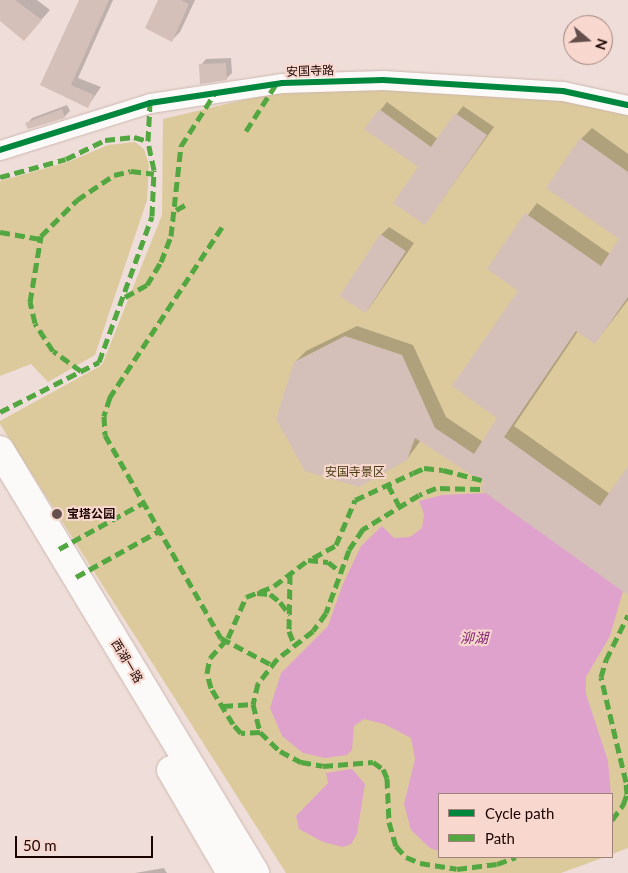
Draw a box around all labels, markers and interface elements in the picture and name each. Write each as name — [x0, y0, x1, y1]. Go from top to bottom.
north arrow — [563, 15, 613, 65]
text: N — [592, 37, 612, 52]
street label: 安国寺路 — [286, 63, 334, 79]
park label: 安国寺景区 — [325, 465, 385, 479]
place label: 宝塔公园 — [67, 507, 115, 521]
marker: 宝塔公园 — [51, 508, 63, 520]
water label: 泖湖 — [460, 630, 488, 646]
street label: 西湖一路 — [108, 637, 146, 685]
legend — [438, 793, 613, 858]
text: Cycle path — [485, 804, 554, 822]
scale bar — [18, 826, 155, 858]
text: Path — [485, 829, 515, 847]
text: 50 m — [23, 836, 57, 854]

